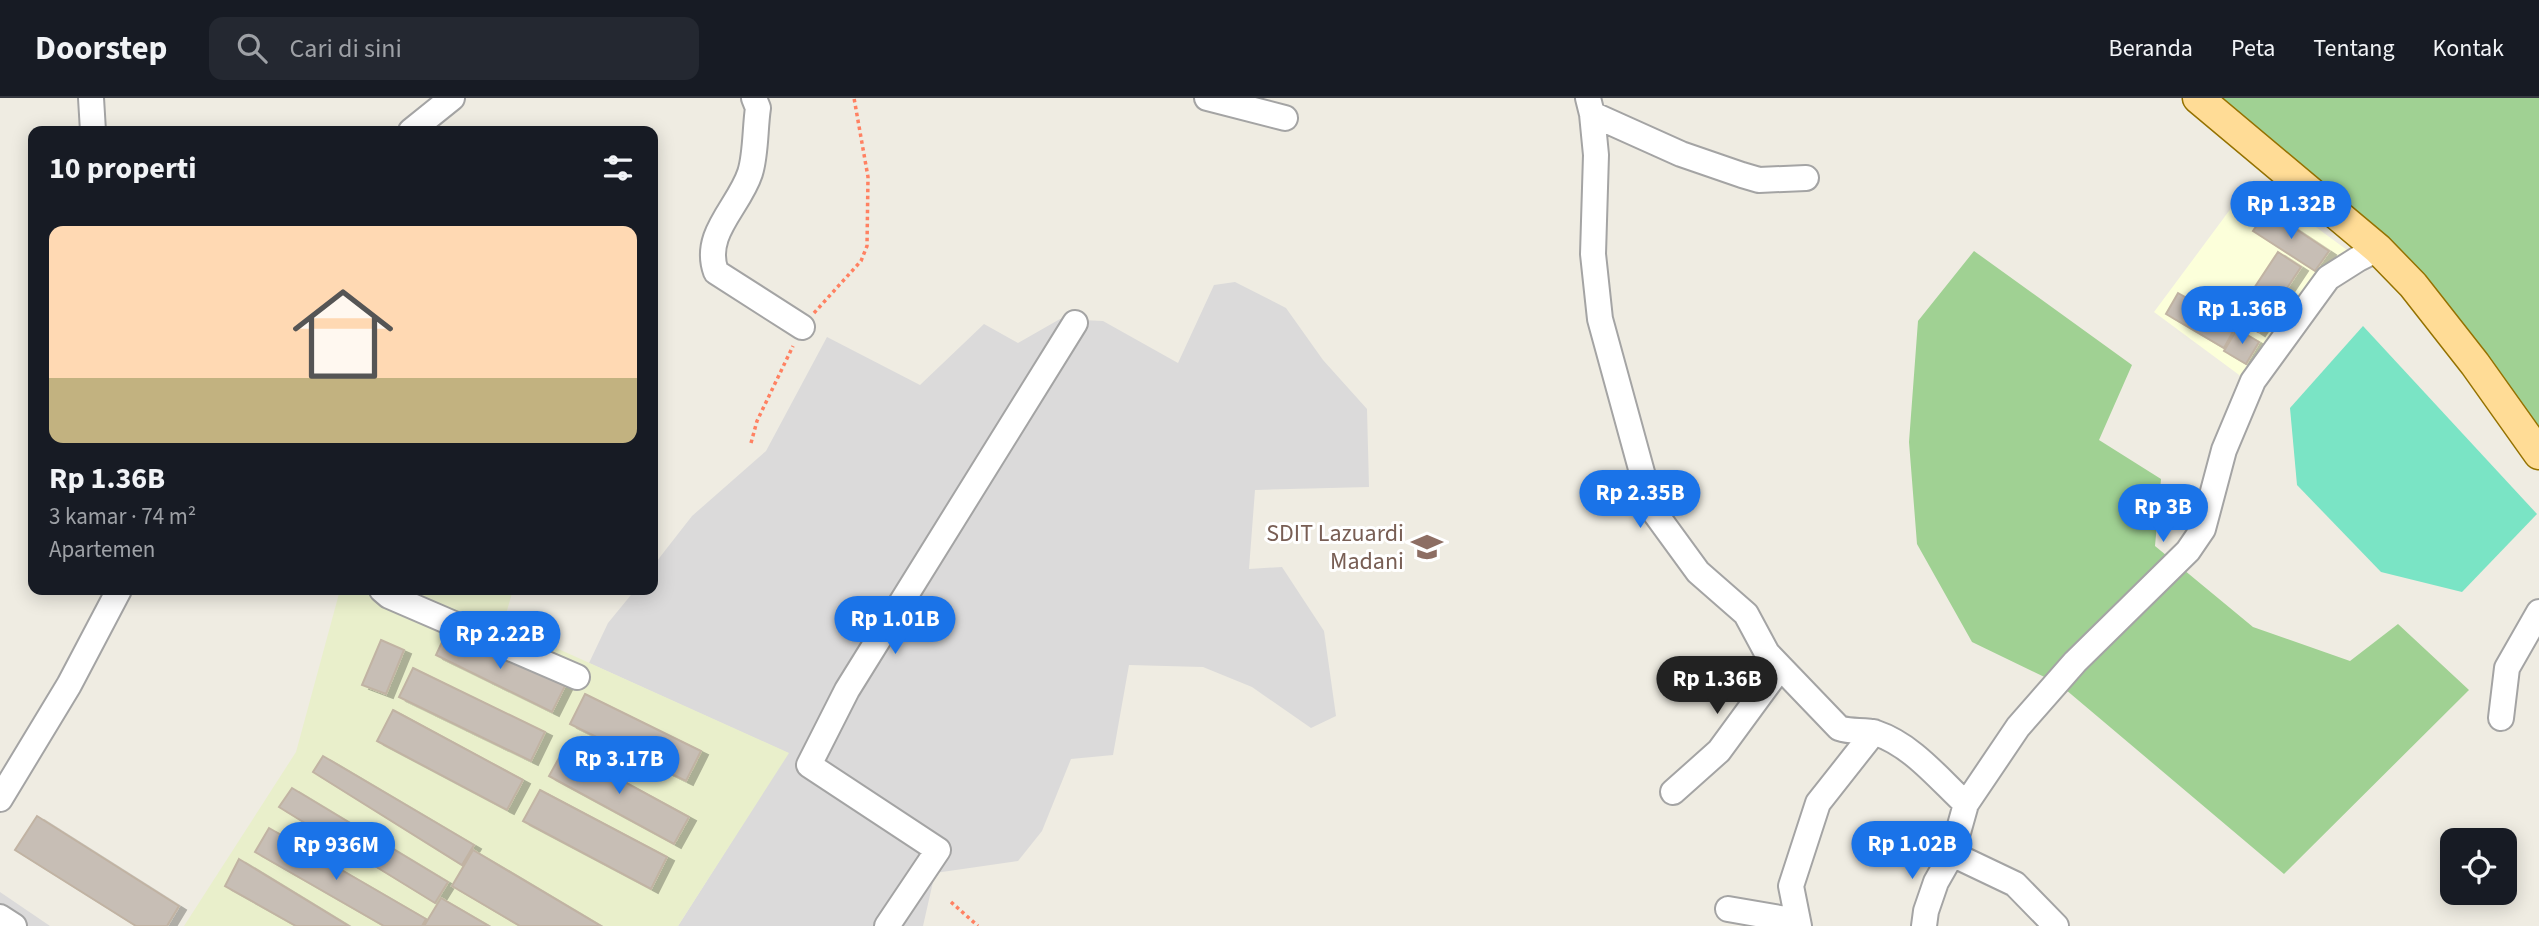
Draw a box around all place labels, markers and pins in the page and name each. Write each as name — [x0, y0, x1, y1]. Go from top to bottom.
pin: Rp 1.32B — [2219, 181, 2363, 241]
pin: Rp 1.36B — [2170, 286, 2314, 346]
pin: Rp 2.35B — [1568, 470, 1712, 530]
pin: Rp 3B — [2114, 484, 2212, 544]
place label: SDIT Lazuardi Madani — [1266, 516, 1404, 579]
school or university icon: SDIT Lazuardi Madani — [1410, 530, 1444, 564]
pin: Rp 1.01B — [823, 596, 967, 656]
pin: Rp 2.22B — [428, 612, 572, 671]
pin: Rp 1.36B — [1645, 656, 1789, 716]
pin: Rp 3.17B — [547, 736, 691, 796]
pin: Rp 936M — [271, 822, 401, 882]
pin: Rp 1.02B — [1840, 822, 1984, 881]

